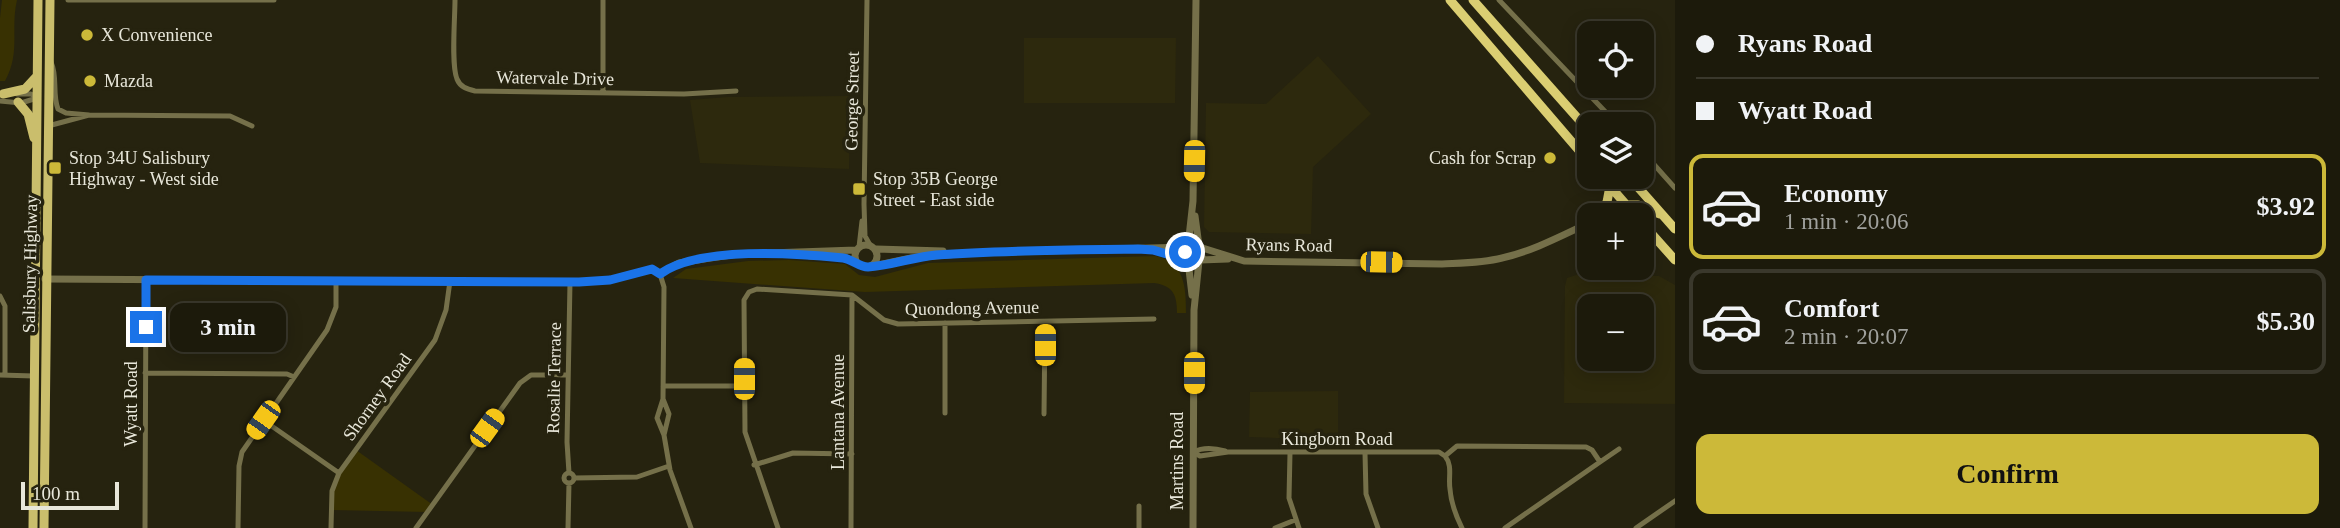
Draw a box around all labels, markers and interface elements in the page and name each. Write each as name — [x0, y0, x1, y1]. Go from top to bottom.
map controls — [1577, 21, 1654, 371]
button: locate — [1577, 21, 1654, 98]
place label: X Convenience — [101, 25, 212, 45]
marker: X Convenience — [79, 27, 95, 43]
text: Ryans Road — [1738, 29, 1872, 58]
street label: George Street — [841, 51, 863, 151]
street label: Watervale Drive — [496, 67, 614, 89]
place label: Mazda — [104, 71, 153, 91]
marker: Mazda — [82, 73, 98, 89]
text: Wyatt Road — [1738, 96, 1872, 125]
button: layers — [1577, 112, 1654, 189]
car — [1184, 140, 1205, 182]
place label: Stop 34U Salisbury Highway - West side — [69, 148, 219, 189]
place label: Cash for Scrap — [1429, 148, 1536, 168]
marker: Cash for Scrap — [1542, 150, 1558, 166]
marker: Stop 34U Salisbury Highway - West side — [47, 160, 63, 176]
place label: Stop 35B George Street - East side — [873, 169, 998, 210]
icon: car — [1700, 175, 1763, 238]
text: Economy — [1784, 179, 1888, 208]
marker: Stop 35B George Street - East side — [851, 181, 867, 197]
text: $3.92 — [2257, 192, 2315, 221]
street label: Salisbury Highway — [19, 195, 41, 333]
button: + — [1577, 203, 1654, 280]
text: 1 min · 20:06 — [1784, 209, 1909, 234]
street label: Ryans Road — [1245, 234, 1333, 256]
route start — [1169, 236, 1201, 268]
car — [1360, 251, 1403, 273]
icon: car — [1700, 290, 1763, 353]
button: − — [1577, 294, 1654, 371]
text: Comfort — [1784, 294, 1879, 323]
street label: Quondong Avenue — [905, 297, 1039, 319]
callout: 3 min — [170, 302, 286, 352]
text: $5.30 — [2257, 307, 2315, 336]
route end — [130, 311, 162, 343]
text: 3 min — [200, 315, 256, 340]
street label: Rosalie Terrace — [543, 322, 565, 434]
car — [1035, 324, 1056, 366]
text: 2 min · 20:07 — [1784, 324, 1909, 349]
street label: Shorney Road — [339, 350, 415, 444]
car — [1184, 352, 1205, 394]
street label: Lantana Avenue — [828, 354, 848, 470]
car — [734, 358, 755, 400]
street label: Wyatt Road — [121, 361, 141, 447]
car — [243, 397, 284, 443]
car — [467, 405, 508, 451]
street label: Martins Road — [1167, 412, 1187, 510]
street label: Kingborn Road — [1281, 429, 1393, 449]
button: Confirm — [1696, 434, 2319, 514]
scale bar — [21, 479, 119, 511]
text: 100 m — [32, 483, 80, 504]

